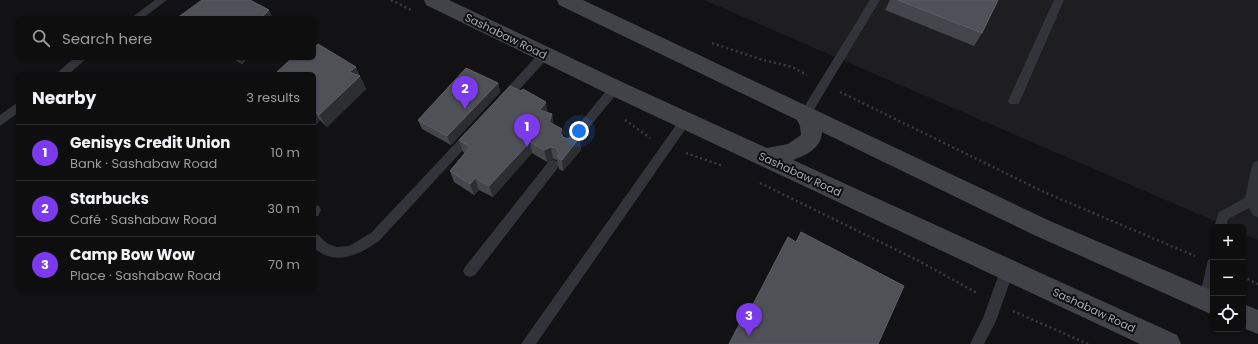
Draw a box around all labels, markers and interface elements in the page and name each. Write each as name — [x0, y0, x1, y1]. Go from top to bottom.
street label: Sashabaw Road — [462, 9, 550, 63]
search box — [16, 16, 316, 60]
icon: search — [30, 27, 52, 49]
text: Search here — [62, 28, 152, 49]
pin: 2 — [452, 76, 478, 109]
text: Nearby — [32, 86, 96, 110]
text: 3 results — [246, 88, 300, 107]
pin: 1 — [514, 114, 540, 147]
your location — [569, 121, 589, 141]
text: Genisys Credit Union — [70, 132, 230, 153]
text: 1 — [43, 143, 47, 162]
text: 10 m — [271, 143, 300, 162]
street label: Sashabaw Road — [756, 148, 844, 200]
text: Bank · Sashabaw Road — [70, 154, 217, 173]
text: Starbucks — [70, 188, 149, 209]
text: 2 — [41, 199, 49, 218]
text: 30 m — [267, 199, 300, 218]
text: Café · Sashabaw Road — [70, 210, 217, 229]
map controls — [1210, 224, 1246, 332]
button: + — [1210, 224, 1246, 260]
text: Camp Bow Wow — [70, 244, 195, 265]
text: 3 — [41, 255, 49, 274]
text: 70 m — [268, 255, 300, 274]
button: − — [1210, 260, 1246, 296]
text: Place · Sashabaw Road — [70, 266, 221, 285]
street label: Sashabaw Road — [1050, 284, 1138, 336]
button: locate — [1210, 296, 1246, 332]
pin: 3 — [736, 303, 762, 336]

